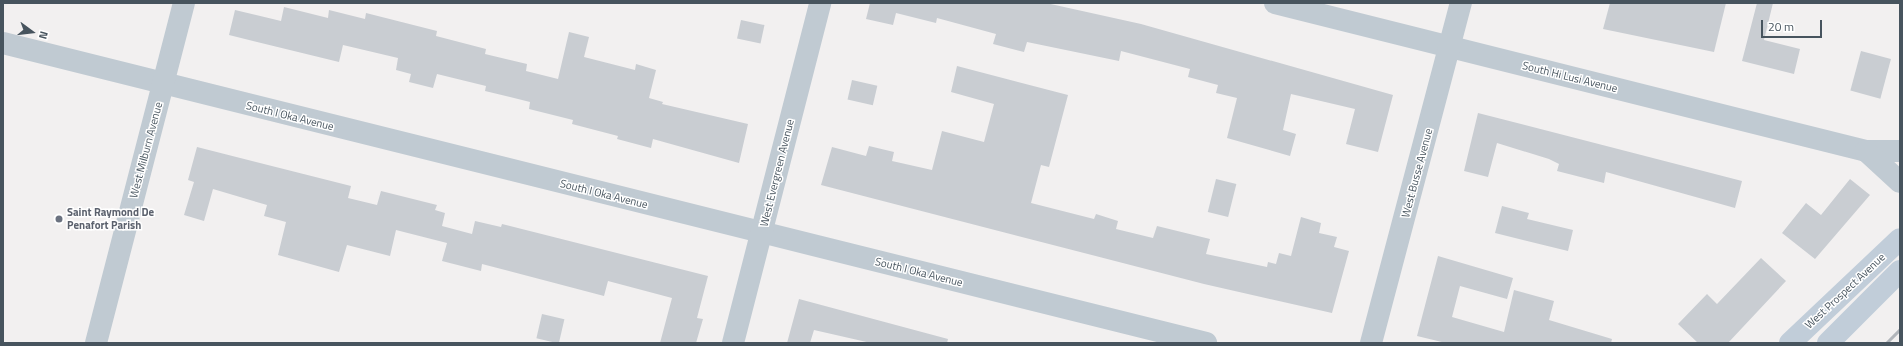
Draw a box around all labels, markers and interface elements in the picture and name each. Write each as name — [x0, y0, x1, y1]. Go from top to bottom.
north arrow — [12, 12, 52, 52]
scale bar — [1763, 12, 1824, 38]
text: 20 m — [1768, 17, 1794, 36]
text: N — [35, 29, 52, 41]
street label: South Hi Lusi Avenue — [1521, 59, 1619, 95]
street label: South I Oka Avenue — [245, 99, 335, 133]
street label: West Milburn Avenue — [127, 101, 165, 199]
street label: West Evergreen Avenue — [757, 118, 797, 228]
street label: West Busse Avenue — [1399, 127, 1435, 219]
street label: South I Oka Avenue — [559, 177, 649, 211]
place label: Saint Raymond De Penafort Parish — [67, 206, 154, 232]
marker: Saint Raymond De Penafort Parish — [54, 214, 64, 224]
street label: West Prospect Avenue — [1802, 251, 1888, 331]
street label: South I Oka Avenue — [874, 255, 964, 289]

